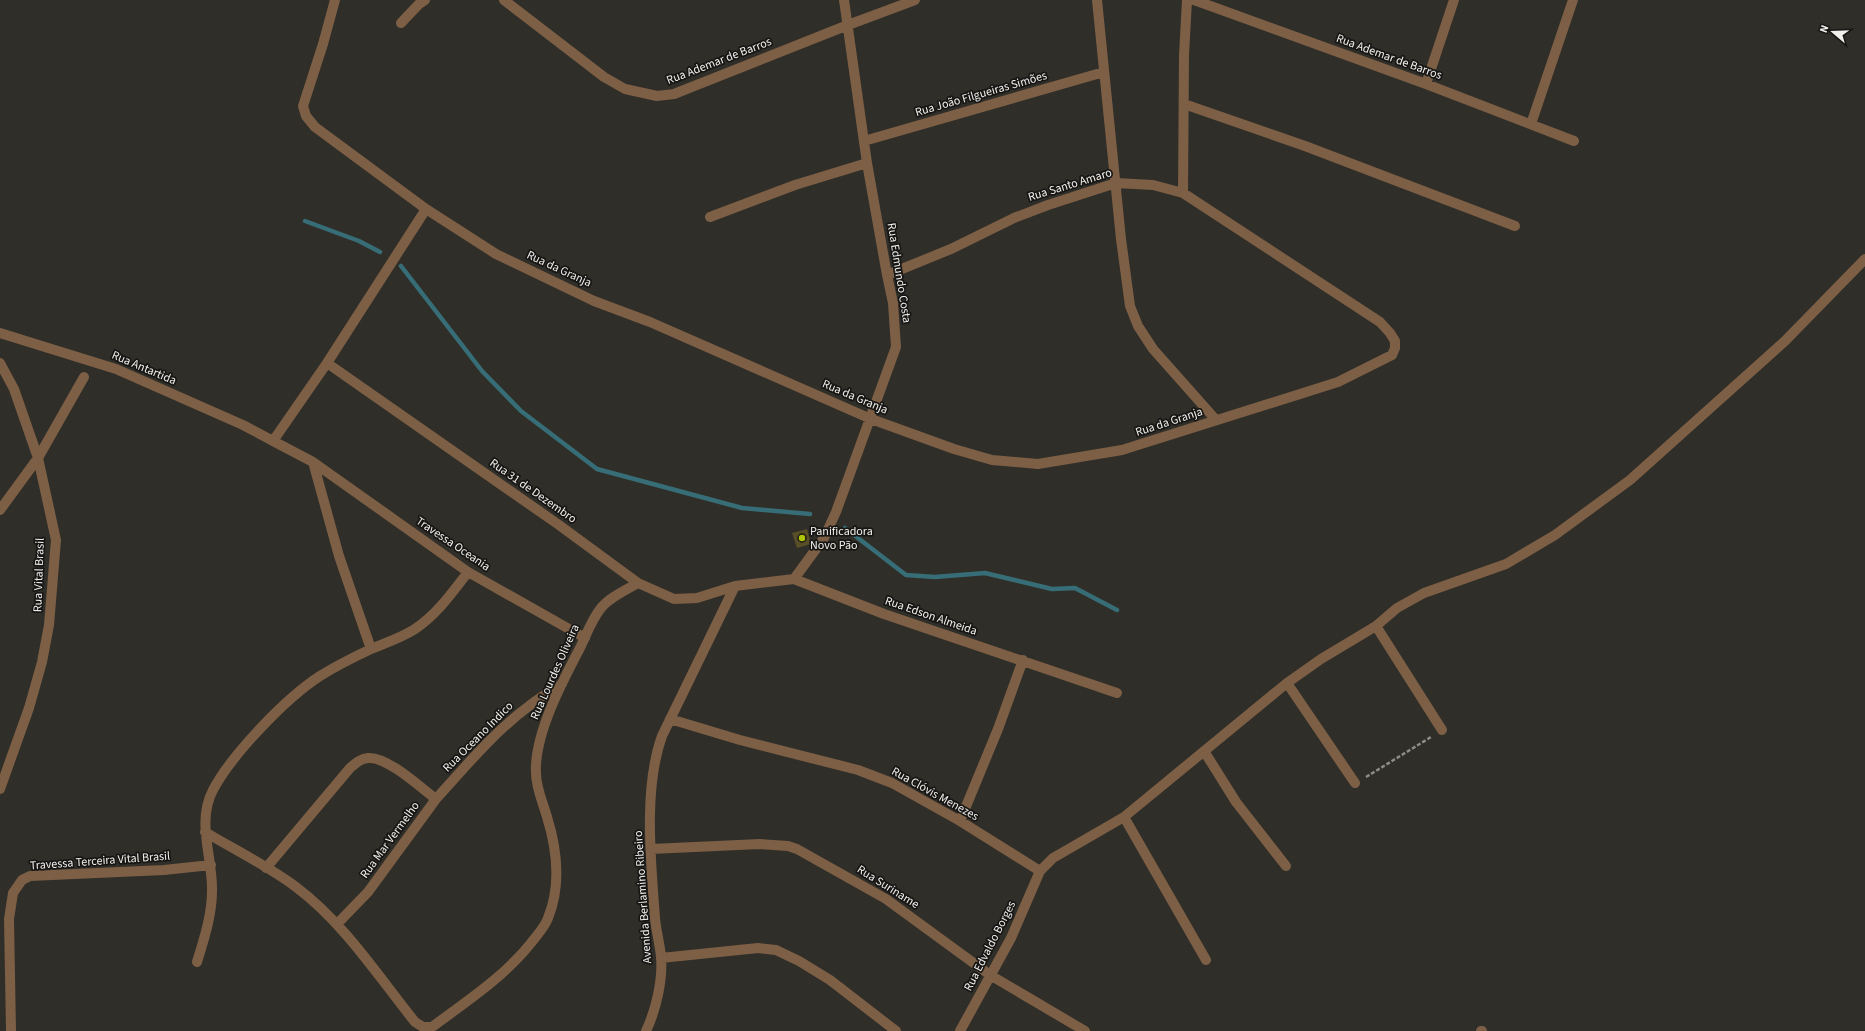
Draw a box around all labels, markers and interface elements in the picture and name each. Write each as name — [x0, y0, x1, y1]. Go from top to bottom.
north arrow — [1813, 12, 1853, 52]
text: N — [1816, 23, 1832, 35]
street label: Rua Ademar de Barros — [1334, 30, 1444, 84]
street label: Rua Ademar de Barros — [664, 33, 774, 89]
street label: Rua João Filgueiras Simões — [913, 67, 1049, 121]
street label: Rua Santo Amaro — [1026, 164, 1114, 206]
street label: Rua Edmundo Costa — [883, 222, 915, 324]
street label: Rua da Granja — [524, 247, 594, 291]
street label: Rua Antartida — [109, 347, 179, 389]
street label: Rua da Granja — [820, 376, 890, 418]
street label: Rua da Granja — [1133, 403, 1205, 441]
street label: Rua 31 de Dezembro — [486, 455, 580, 527]
street label: Travessa Oceania — [412, 513, 494, 575]
place label: Panificadora Novo Pão — [810, 523, 873, 554]
marker: Panificadora Novo Pão — [797, 533, 807, 543]
street label: Rua Vital Brasil — [29, 538, 49, 612]
street label: Rua Edson Almeida — [883, 592, 979, 640]
street label: Rua Lourdes Oliveira — [526, 622, 584, 722]
street label: Rua Oceano Indico — [439, 698, 517, 776]
street label: Rua Clóvis Menezes — [888, 763, 982, 825]
street label: Rua Mar Vermelho — [356, 798, 424, 882]
street label: Avenida Berlamino Ribeiro — [630, 830, 656, 964]
street label: Travessa Terceira Vital Brasil — [29, 848, 171, 874]
street label: Rua Suriname — [854, 861, 922, 913]
street label: Rua Edvaldo Borges — [960, 898, 1020, 994]

